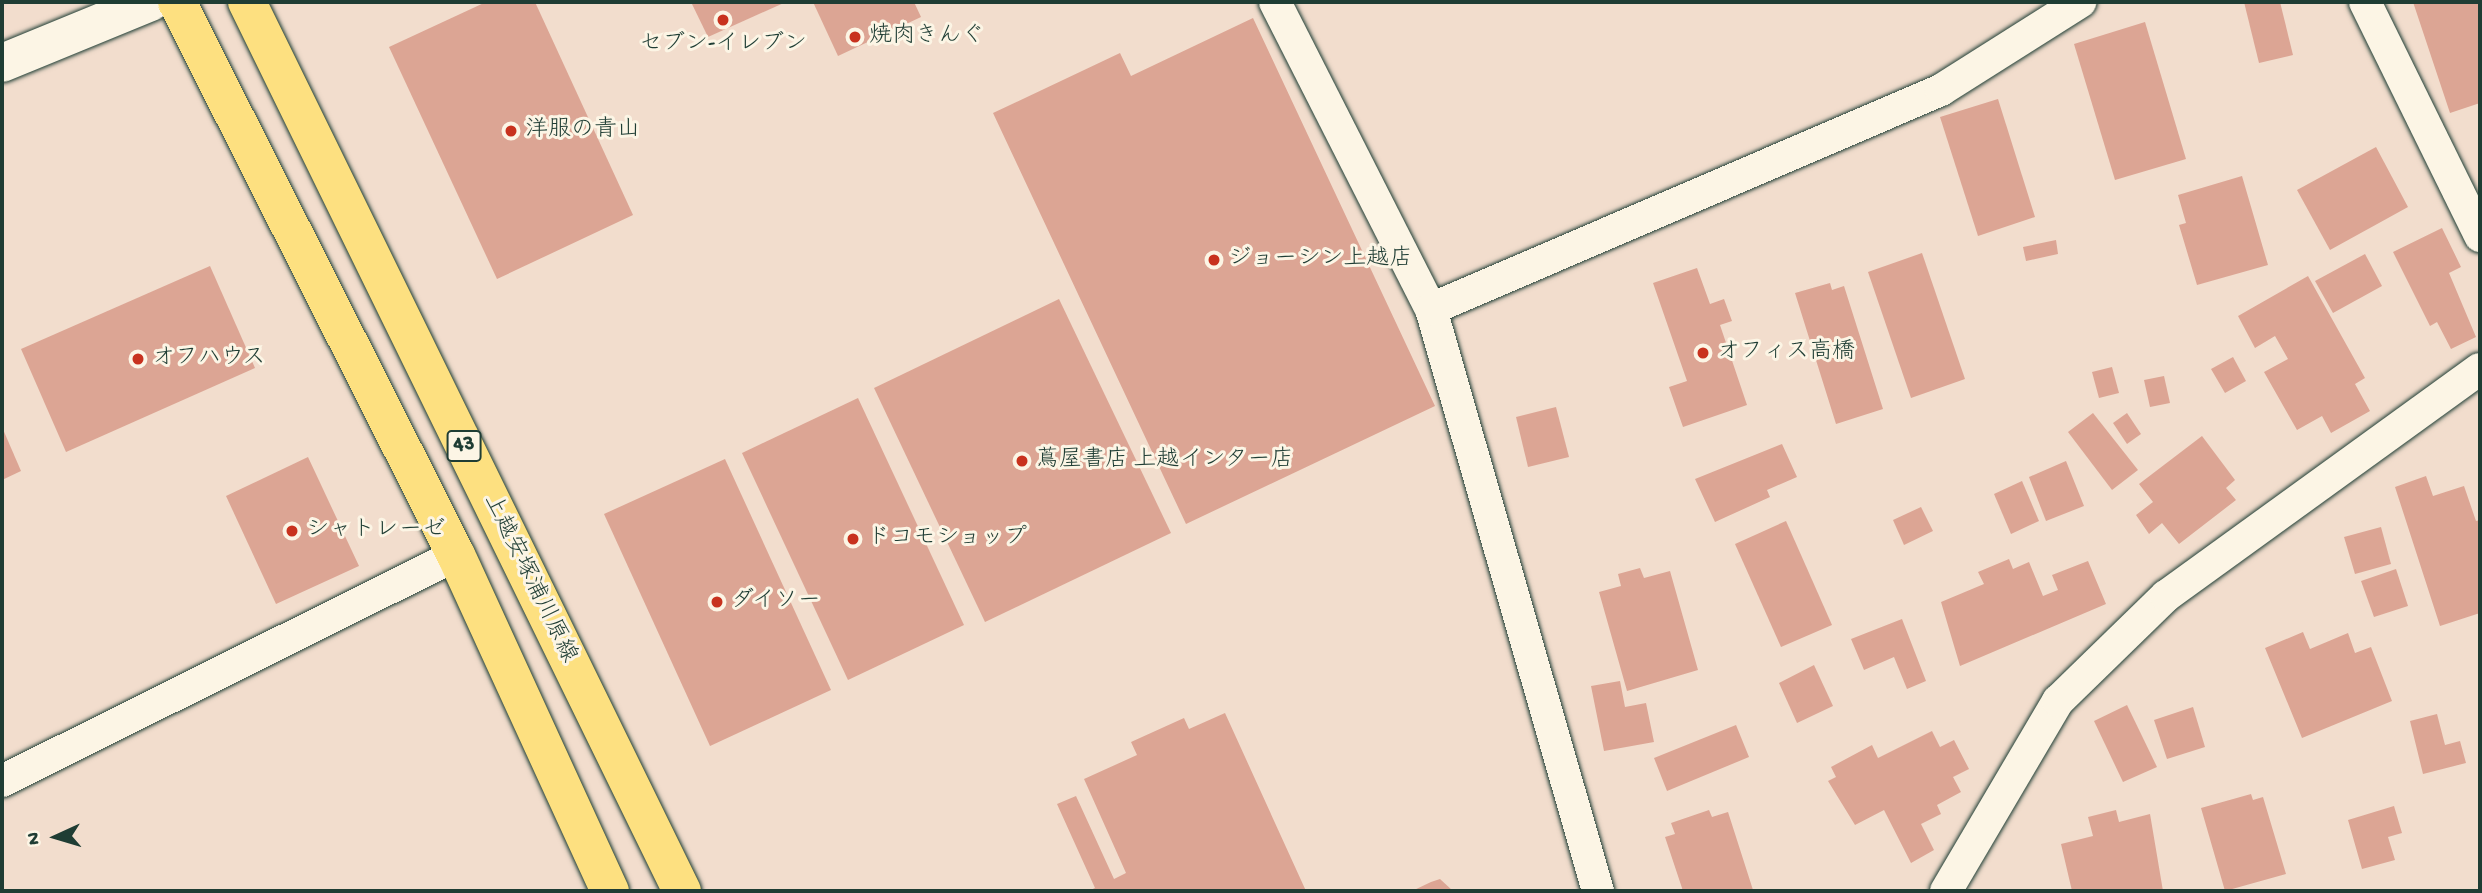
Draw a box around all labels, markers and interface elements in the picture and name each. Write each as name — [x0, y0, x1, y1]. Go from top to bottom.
marker: セブン-イレブン — [715, 12, 731, 28]
place label: 焼肉きんぐ — [869, 23, 984, 51]
marker: 焼肉きんぐ — [847, 29, 863, 45]
place label: セブン-イレブン — [639, 31, 807, 59]
place label: 洋服の青山 — [525, 117, 640, 145]
marker: 洋服の青山 — [503, 123, 519, 139]
place label: ジョーシン上越店 — [1228, 246, 1412, 274]
marker: ジョーシン上越店 — [1206, 252, 1222, 268]
place label: オフィス高橋 — [1717, 339, 1855, 367]
place label: オフハウス — [152, 345, 267, 373]
marker: オフィス高橋 — [1695, 345, 1711, 361]
marker: オフハウス — [130, 351, 146, 367]
road number: 43 — [447, 428, 482, 464]
place label: 蔦屋書店 上越インター店 — [1036, 447, 1294, 475]
marker: 蔦屋書店 上越インター店 — [1014, 453, 1030, 469]
street label: 上越安塚浦川原線 — [476, 490, 582, 668]
place label: シャトレーゼ — [306, 517, 445, 545]
marker: シャトレーゼ — [284, 523, 300, 539]
place label: ドコモショップ — [867, 525, 1028, 553]
marker: ドコモショップ — [845, 531, 861, 547]
place label: ダイソー — [731, 588, 823, 616]
marker: ダイソー — [709, 594, 725, 610]
north arrow — [21, 802, 91, 872]
text: N — [23, 832, 46, 845]

